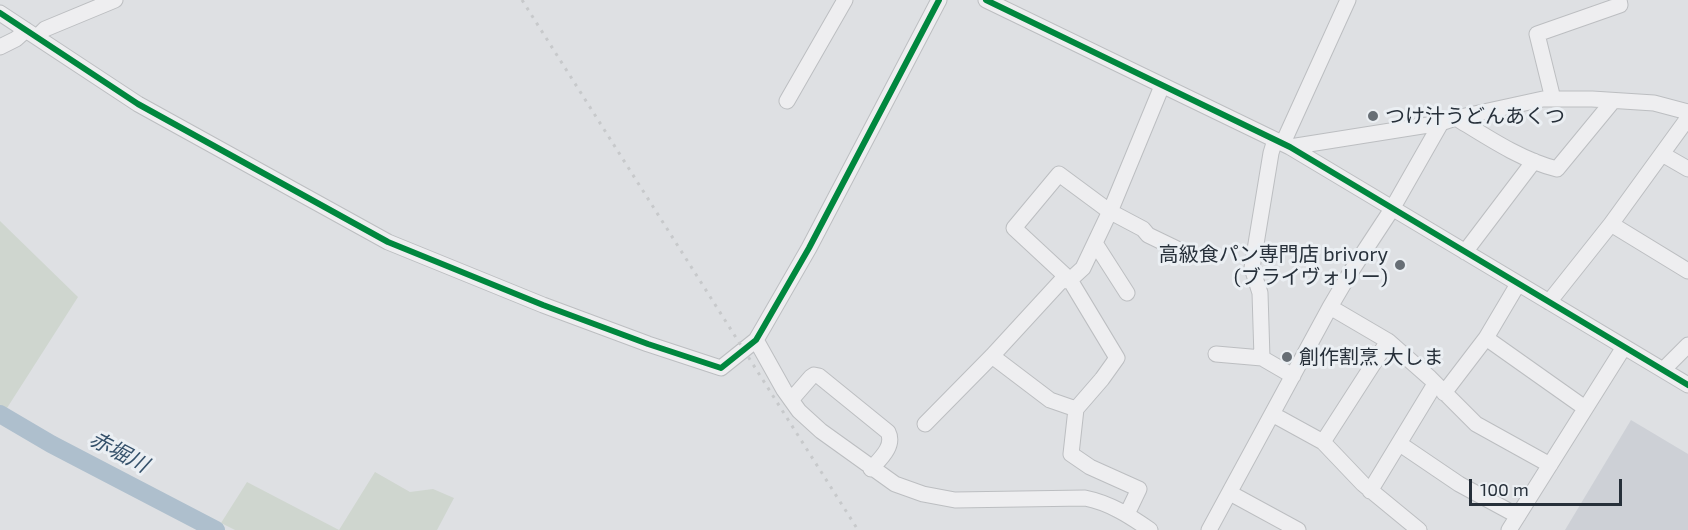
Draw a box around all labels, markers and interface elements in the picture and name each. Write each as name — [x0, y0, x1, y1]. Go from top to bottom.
place label: つけ汁うどんあくつ — [1385, 104, 1565, 128]
marker: つけ汁うどんあくつ — [1366, 109, 1380, 123]
place label: 高級食パン専門店 brivory (ブライヴォリー) — [1159, 242, 1388, 289]
marker: 高級食パン専門店 brivory (ブライヴォリー) — [1393, 258, 1407, 272]
place label: 創作割烹 大しま — [1299, 345, 1443, 369]
marker: 創作割烹 大しま — [1280, 350, 1294, 364]
water label: 赤堀川 — [85, 426, 153, 478]
scale bar — [1472, 467, 1625, 505]
text: 100 m — [1480, 478, 1529, 500]

